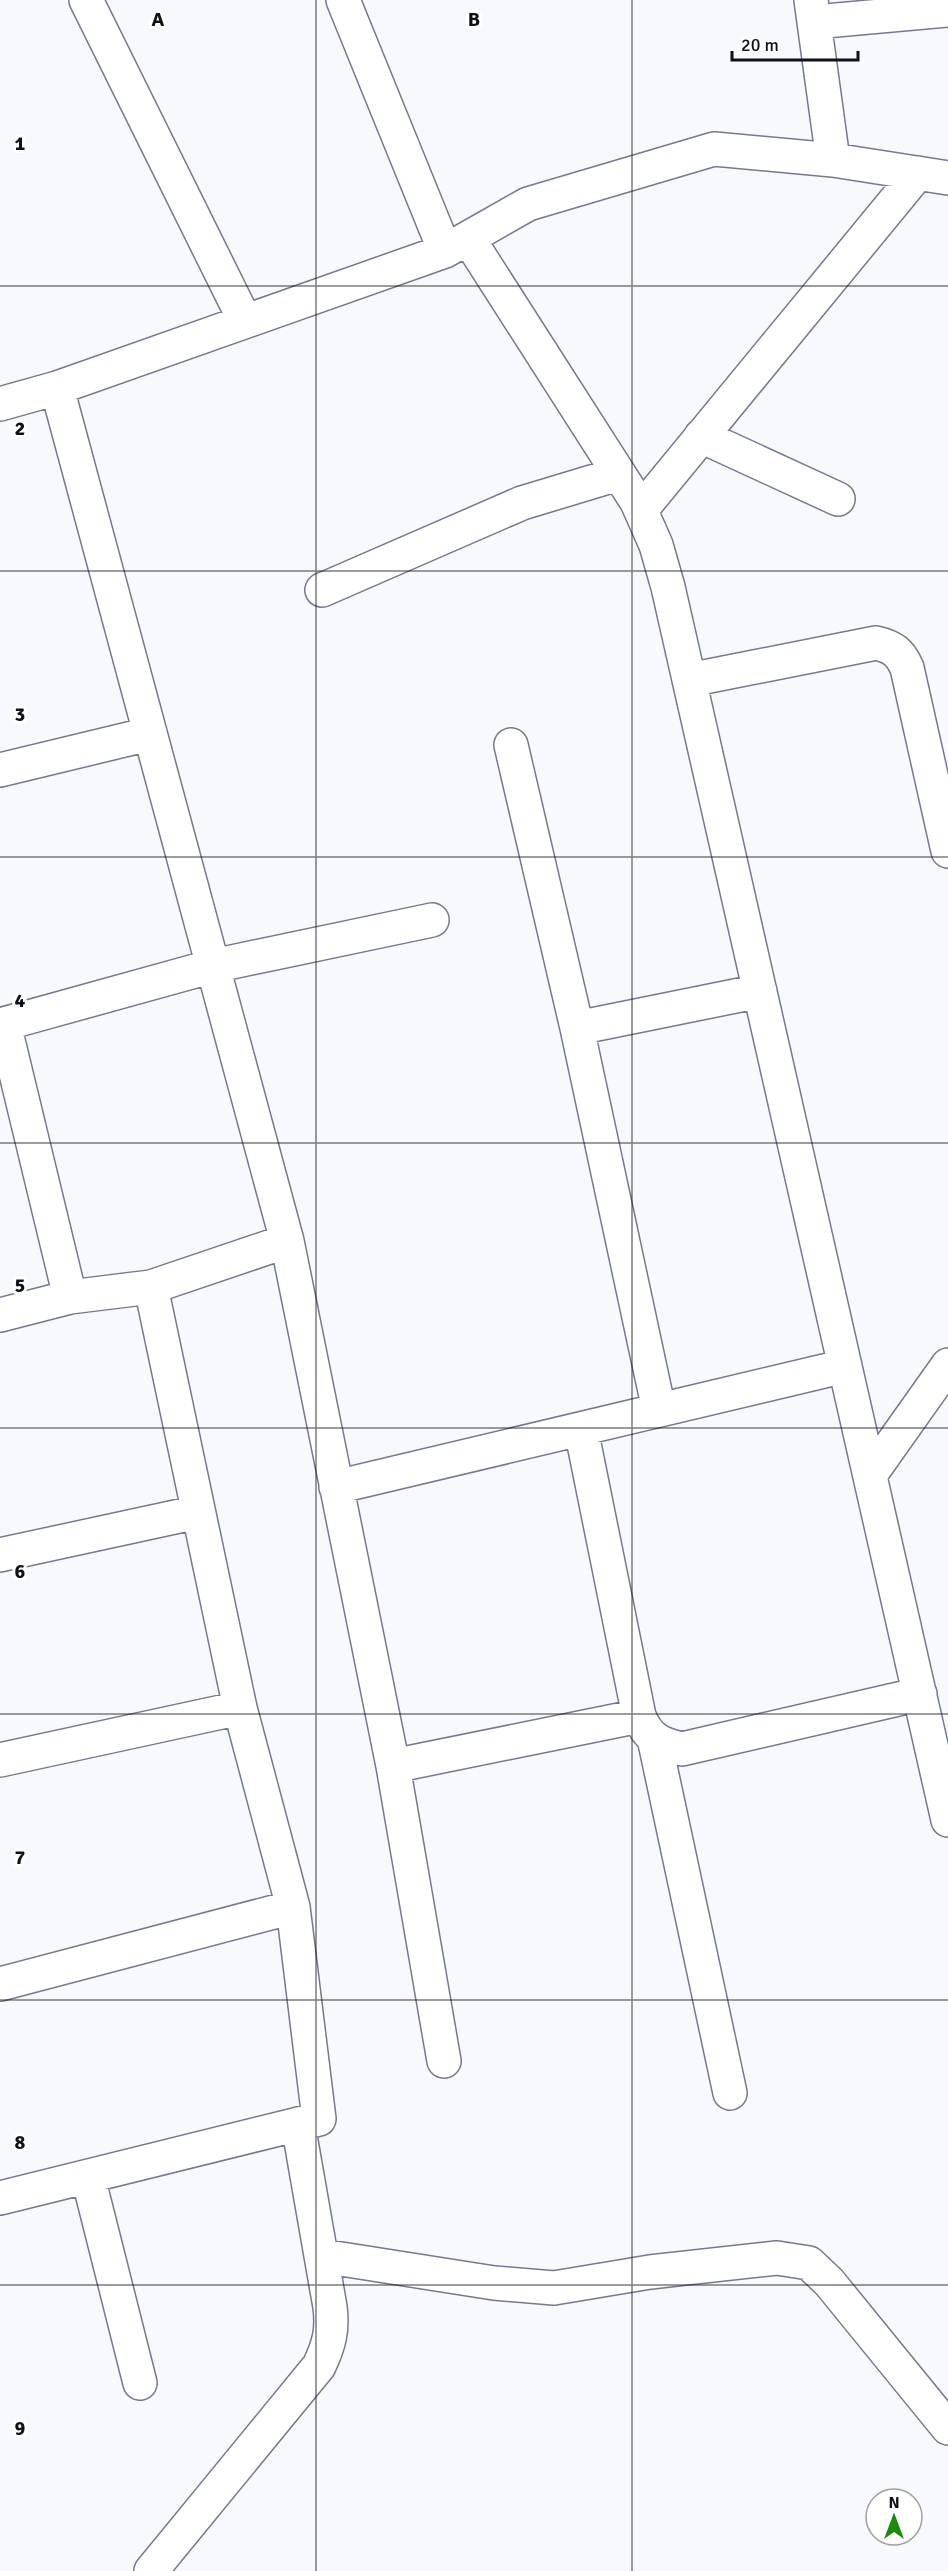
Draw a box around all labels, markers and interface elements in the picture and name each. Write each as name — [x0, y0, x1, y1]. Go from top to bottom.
text: A — [152, 7, 165, 32]
text: B — [468, 7, 480, 32]
scale bar — [732, 24, 858, 62]
text: 20 m — [741, 34, 779, 56]
text: 1 — [15, 131, 26, 156]
text: 2 — [15, 416, 25, 441]
text: 3 — [15, 702, 25, 727]
text: 4 — [15, 988, 26, 1013]
text: 5 — [15, 1273, 25, 1298]
text: 6 — [15, 1559, 26, 1584]
text: 7 — [15, 1845, 26, 1870]
text: 8 — [15, 2130, 26, 2155]
text: 9 — [15, 2416, 26, 2441]
north arrow — [864, 2487, 924, 2547]
text: N — [888, 2493, 900, 2513]

